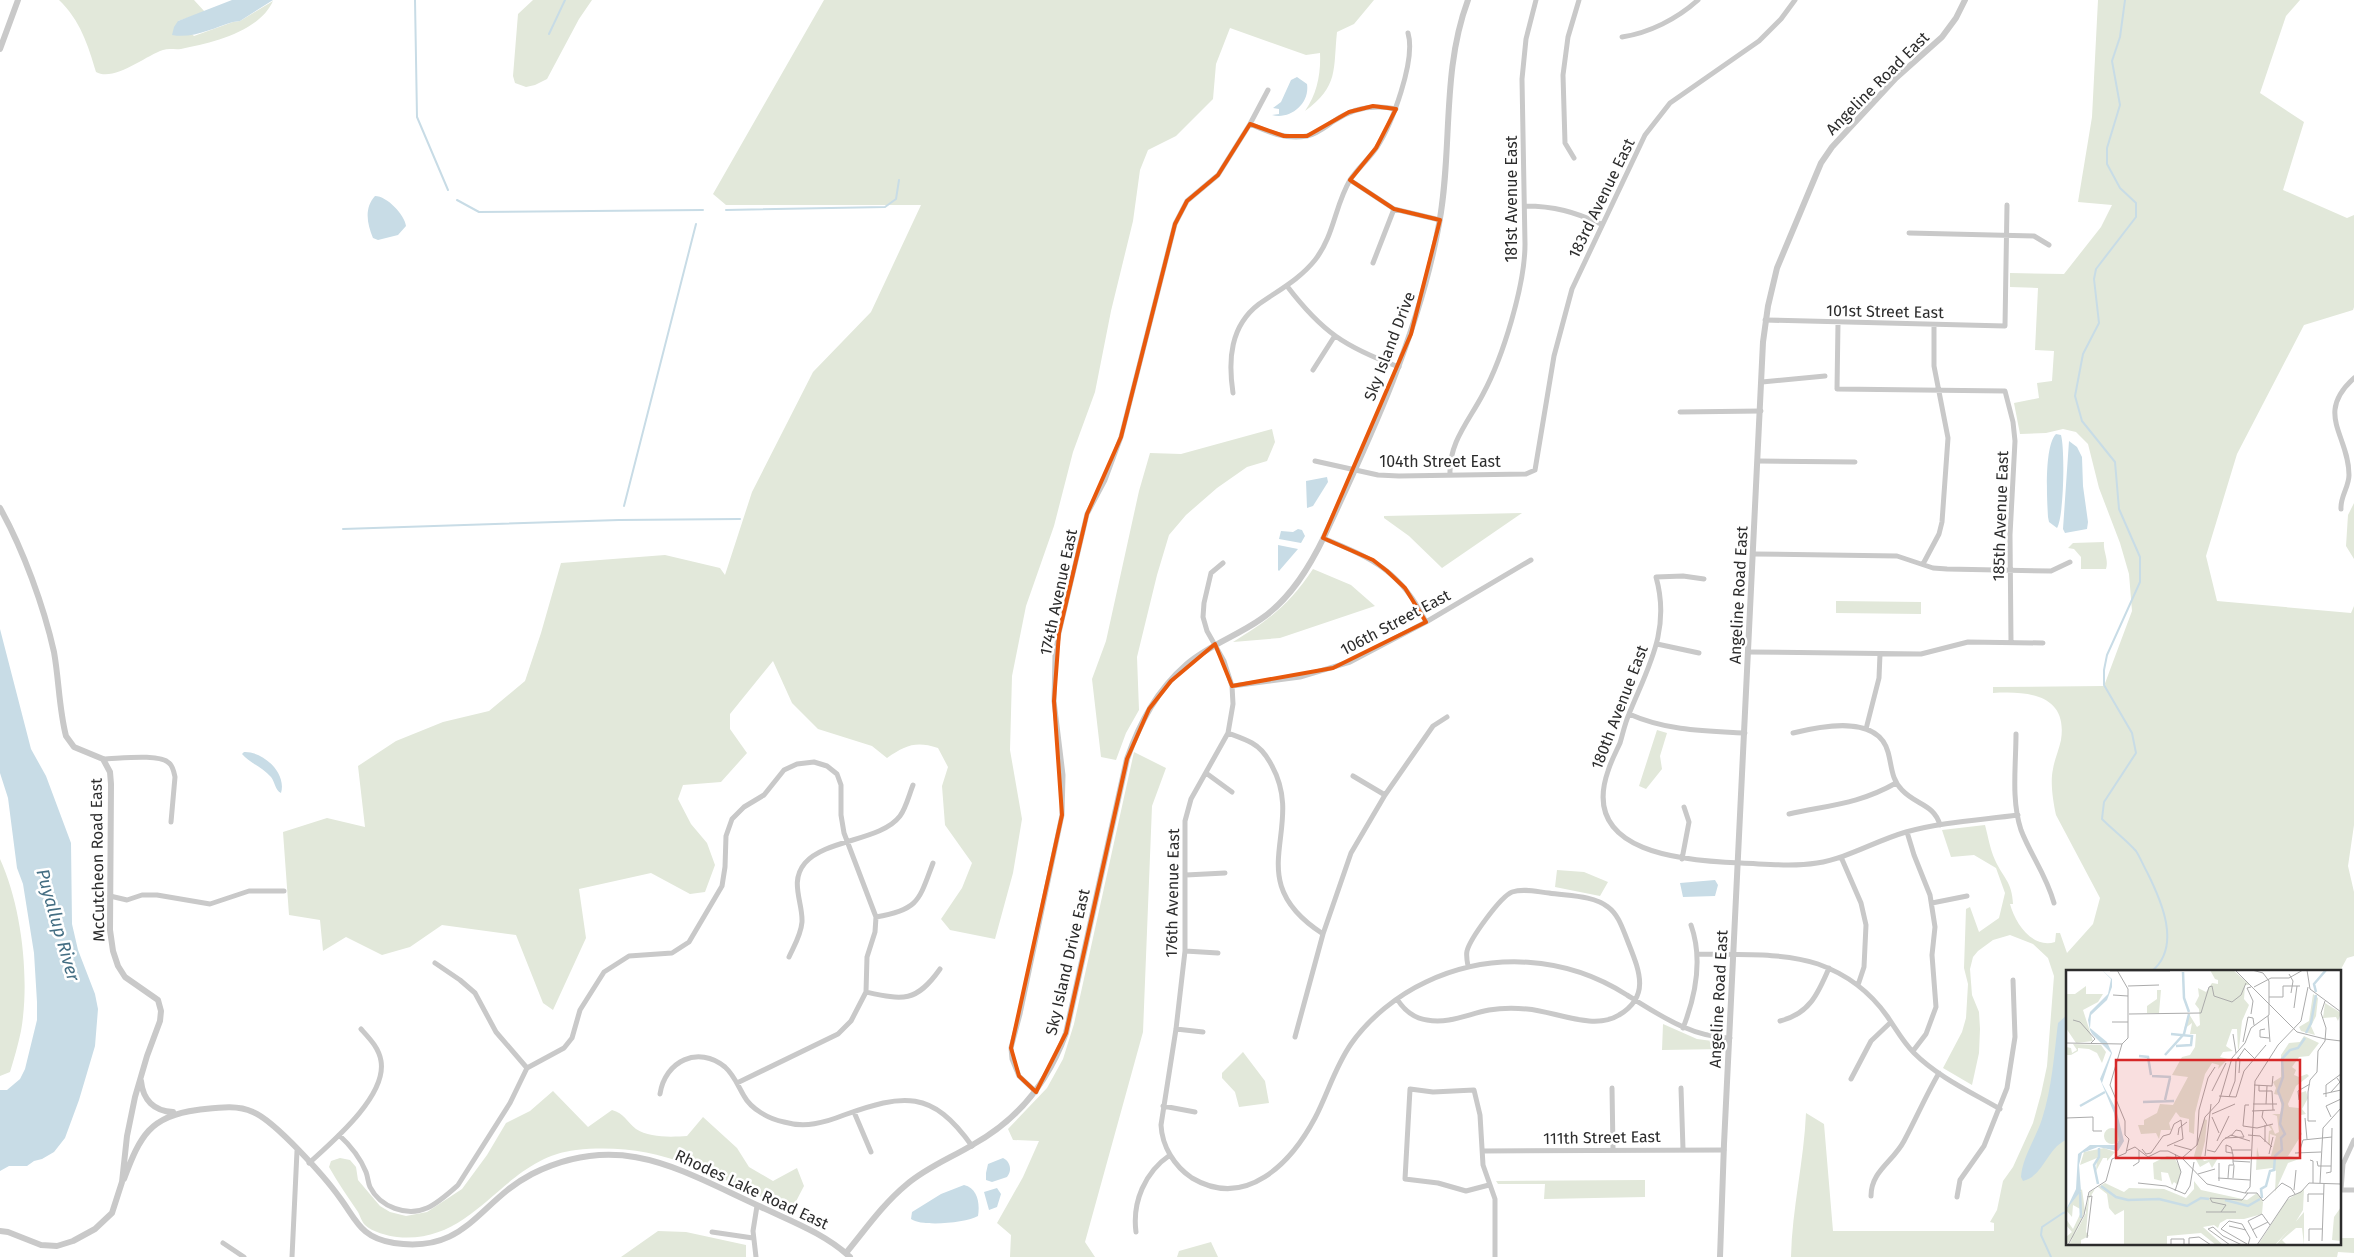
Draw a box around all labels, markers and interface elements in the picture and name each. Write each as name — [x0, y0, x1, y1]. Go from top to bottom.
street label: Angeline Road East — [1822, 28, 1933, 139]
street label: 181st Avenue East — [1502, 135, 1521, 263]
street label: 183rd Avenue East — [1564, 135, 1639, 261]
street label: Sky Island Drive — [1360, 289, 1419, 403]
street label: 101st Street East — [1826, 301, 1944, 322]
street label: 185th Avenue East — [1989, 450, 2012, 582]
street label: 104th Street East — [1379, 452, 1501, 471]
street label: Angeline Road East — [1725, 525, 1752, 665]
street label: 174th Avenue East — [1036, 527, 1081, 657]
street label: 106th Street East — [1337, 585, 1454, 659]
street label: 180th Avenue East — [1587, 642, 1652, 772]
street label: McCutcheon Road East — [87, 778, 108, 942]
street label: 176th Avenue East — [1162, 828, 1183, 958]
water label: Puyallup River — [31, 866, 85, 985]
street label: Sky Island Drive East — [1041, 887, 1094, 1037]
street label: Angeline Road East — [1705, 929, 1732, 1069]
inset map — [2066, 970, 2342, 1244]
street label: 111th Street East — [1543, 1127, 1661, 1148]
street label: Rhodes Lake Road East — [672, 1146, 832, 1233]

